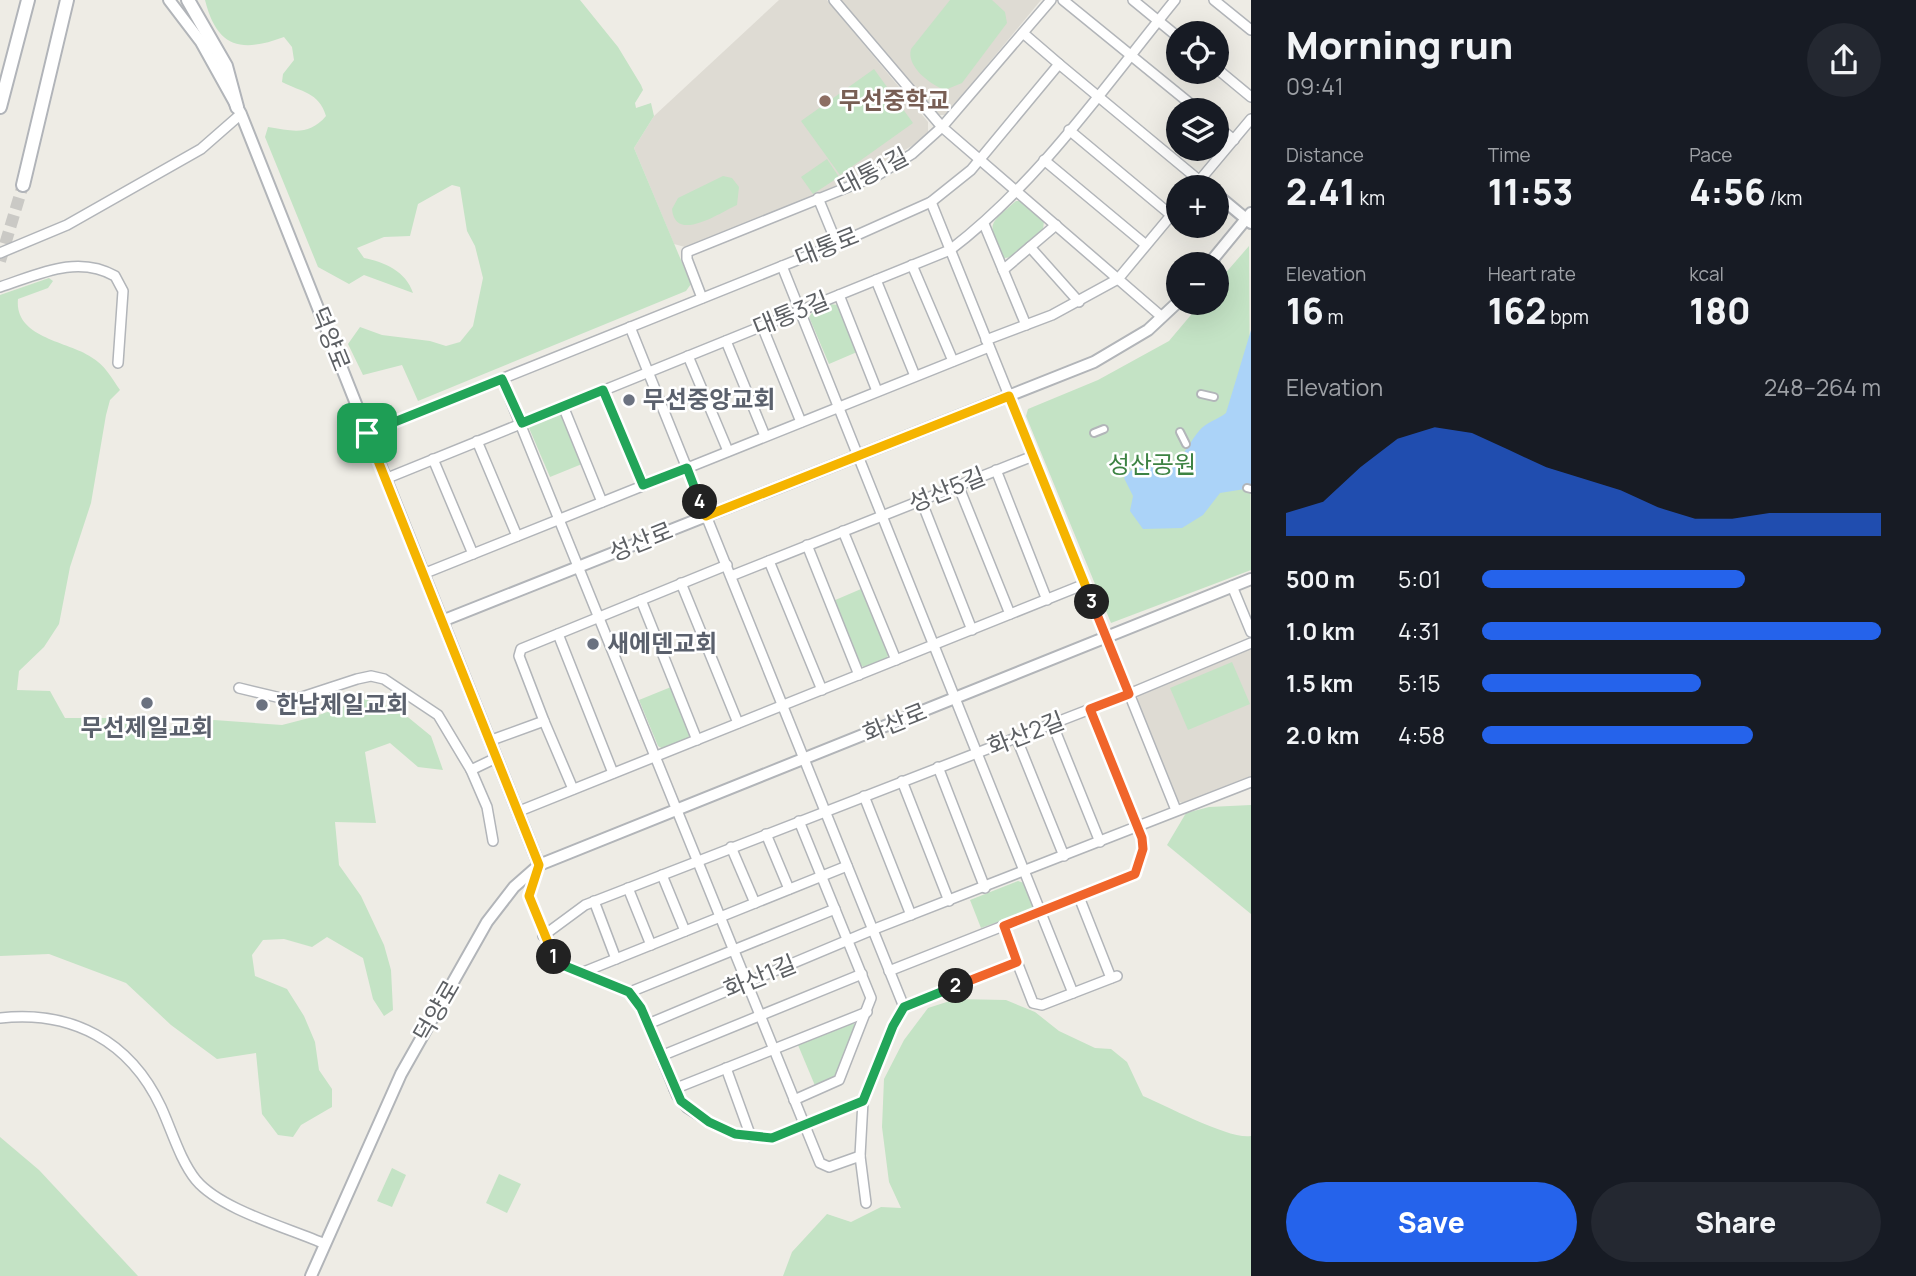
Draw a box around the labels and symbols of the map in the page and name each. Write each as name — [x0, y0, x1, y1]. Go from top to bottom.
place label: 무선중학교 — [839, 83, 949, 116]
marker: 무선중학교 — [817, 93, 833, 109]
street label: 대통1길 — [831, 139, 913, 203]
street label: 대통로 — [790, 218, 863, 273]
street label: 대통3길 — [747, 282, 833, 343]
street label: 덕양로 — [304, 302, 359, 375]
place label: 무선중앙교회 — [643, 382, 775, 415]
marker: 무선중앙교회 — [621, 392, 637, 408]
pin — [337, 403, 397, 463]
park label: 성산공원 — [1108, 447, 1196, 480]
street label: 성산5길 — [903, 458, 990, 519]
pin: 4 — [682, 484, 718, 520]
street label: 성산로 — [604, 513, 677, 568]
pin: 3 — [1074, 584, 1110, 620]
place label: 새에덴교회 — [607, 626, 717, 659]
marker: 새에덴교회 — [585, 636, 601, 652]
place label: 한남제일교회 — [276, 687, 408, 720]
street label: 화산로 — [858, 694, 931, 749]
marker: 무선제일교회 — [139, 695, 155, 711]
marker: 한남제일교회 — [254, 697, 270, 713]
street label: 화산2길 — [982, 703, 1069, 762]
place label: 무선제일교회 — [81, 710, 213, 743]
pin: 1 — [536, 940, 572, 974]
street label: 화산1길 — [718, 946, 801, 1005]
pin: 2 — [939, 968, 974, 1004]
street label: 덕양로 — [405, 973, 467, 1047]

